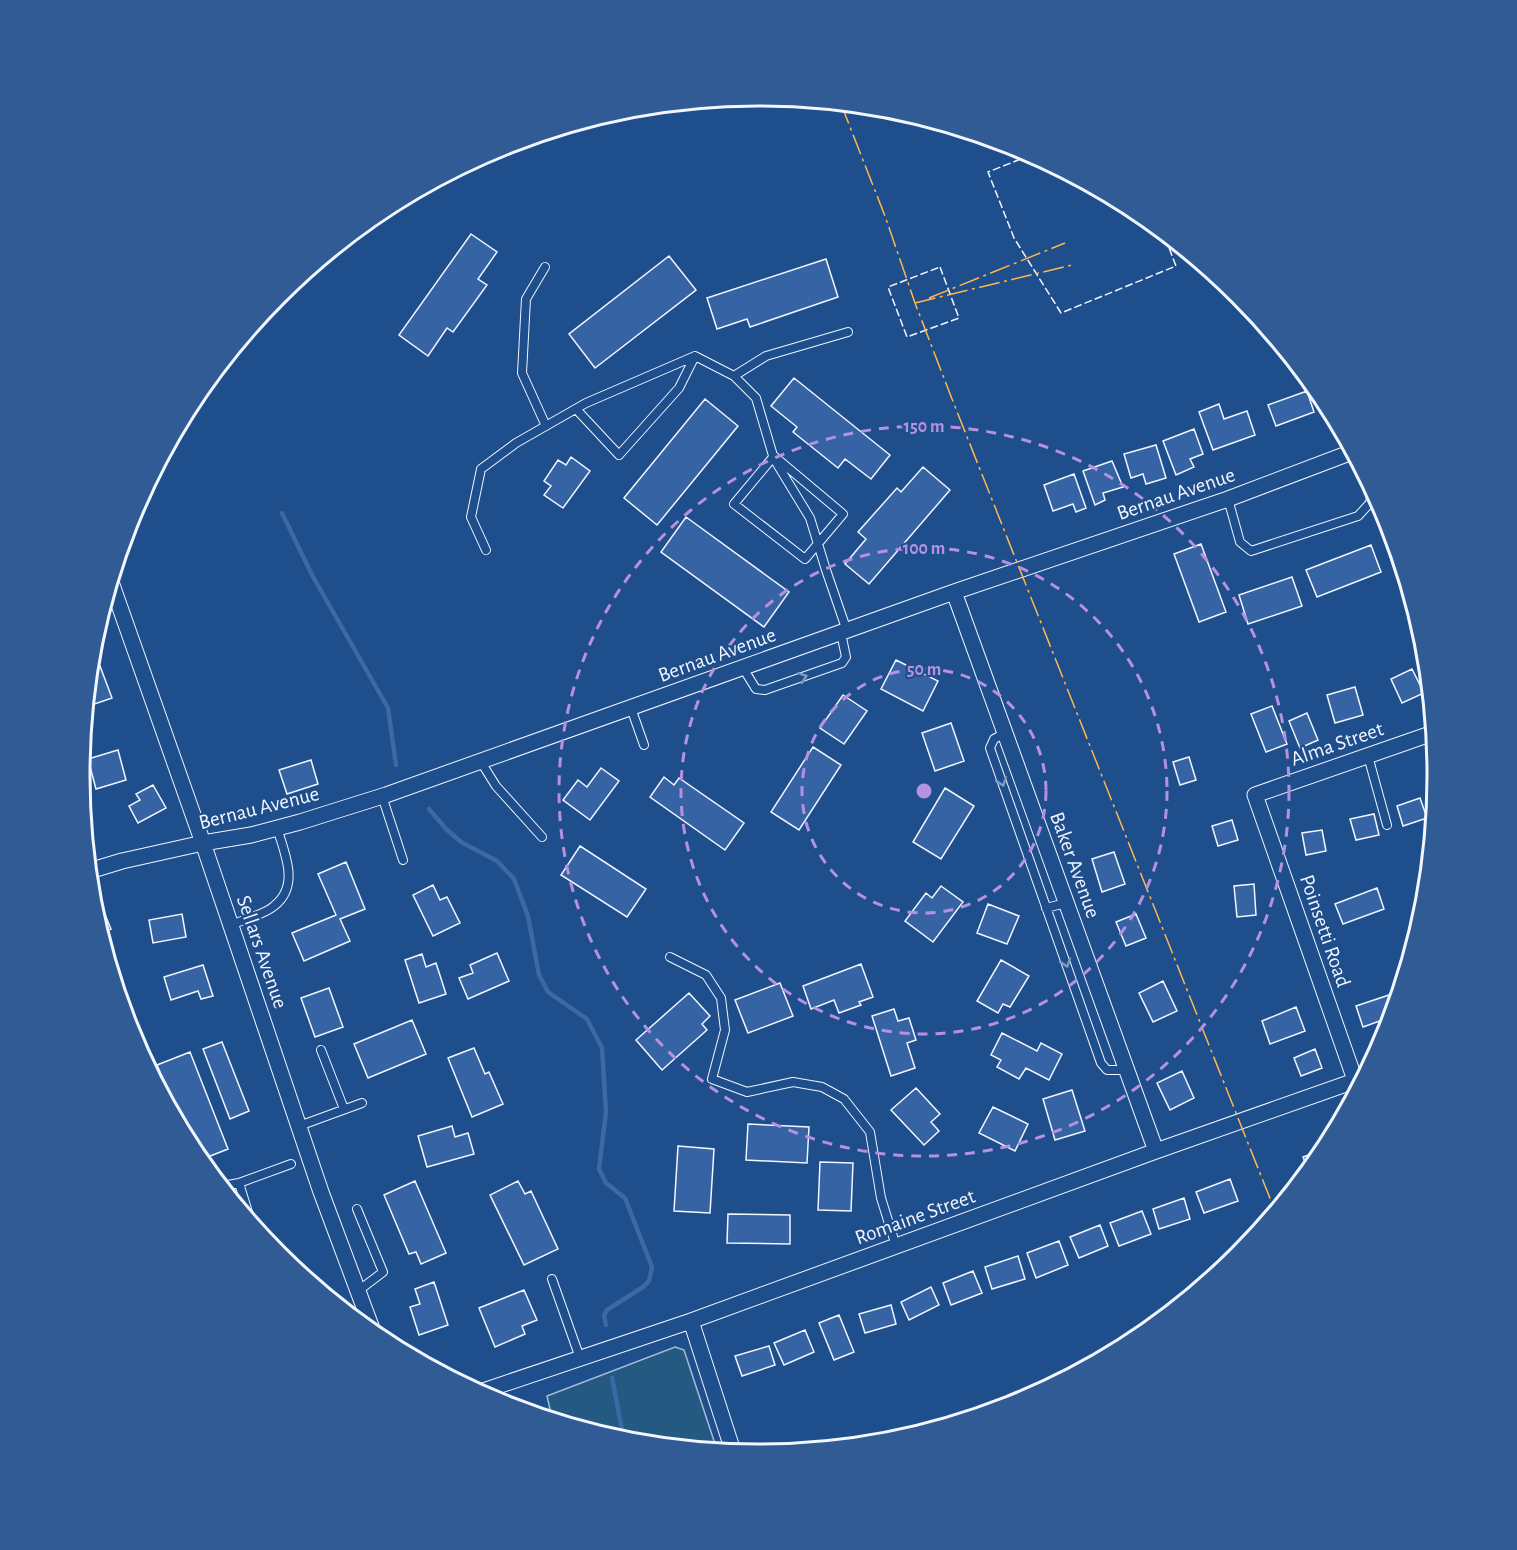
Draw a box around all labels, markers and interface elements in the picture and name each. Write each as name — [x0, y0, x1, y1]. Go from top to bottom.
text: 150 m — [904, 418, 944, 436]
street label: Bernau Avenue — [1114, 464, 1238, 524]
text: 100 m — [903, 540, 945, 558]
street label: Bernau Avenue — [655, 624, 779, 686]
text: 50 m — [907, 661, 941, 679]
one-way arrow — [797, 671, 808, 684]
street label: Alma Street — [1288, 718, 1386, 770]
one-way arrow — [994, 776, 1007, 786]
centre of rings — [914, 781, 934, 801]
street label: Bernau Avenue — [197, 783, 321, 833]
street label: Baker Avenue — [1046, 809, 1104, 921]
street label: Poinsetti Road — [1296, 872, 1354, 990]
street label: Sellars Avenue — [233, 893, 291, 1011]
one-way arrow — [1058, 957, 1071, 968]
street label: Romaine Street — [852, 1185, 978, 1248]

